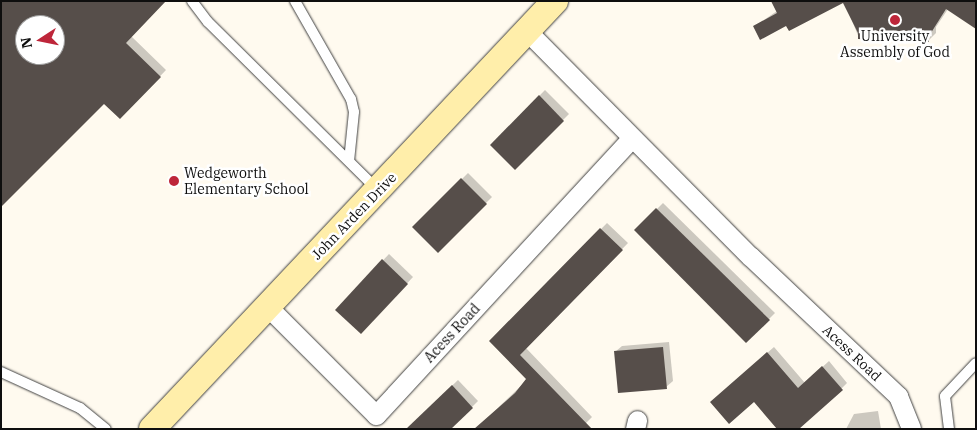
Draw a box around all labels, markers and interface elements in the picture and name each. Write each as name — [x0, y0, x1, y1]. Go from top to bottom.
marker: University Assembly of God — [889, 14, 901, 26]
north arrow — [15, 15, 65, 65]
place label: University Assembly of God — [840, 28, 950, 60]
text: N — [16, 36, 36, 50]
place label: Wedgeworth Elementary School — [184, 165, 309, 198]
street label: John Arden Drive — [308, 169, 400, 263]
marker: Wedgeworth Elementary School — [168, 175, 180, 187]
street label: Acess Road — [421, 300, 483, 366]
street label: Acess Road — [819, 322, 885, 384]

